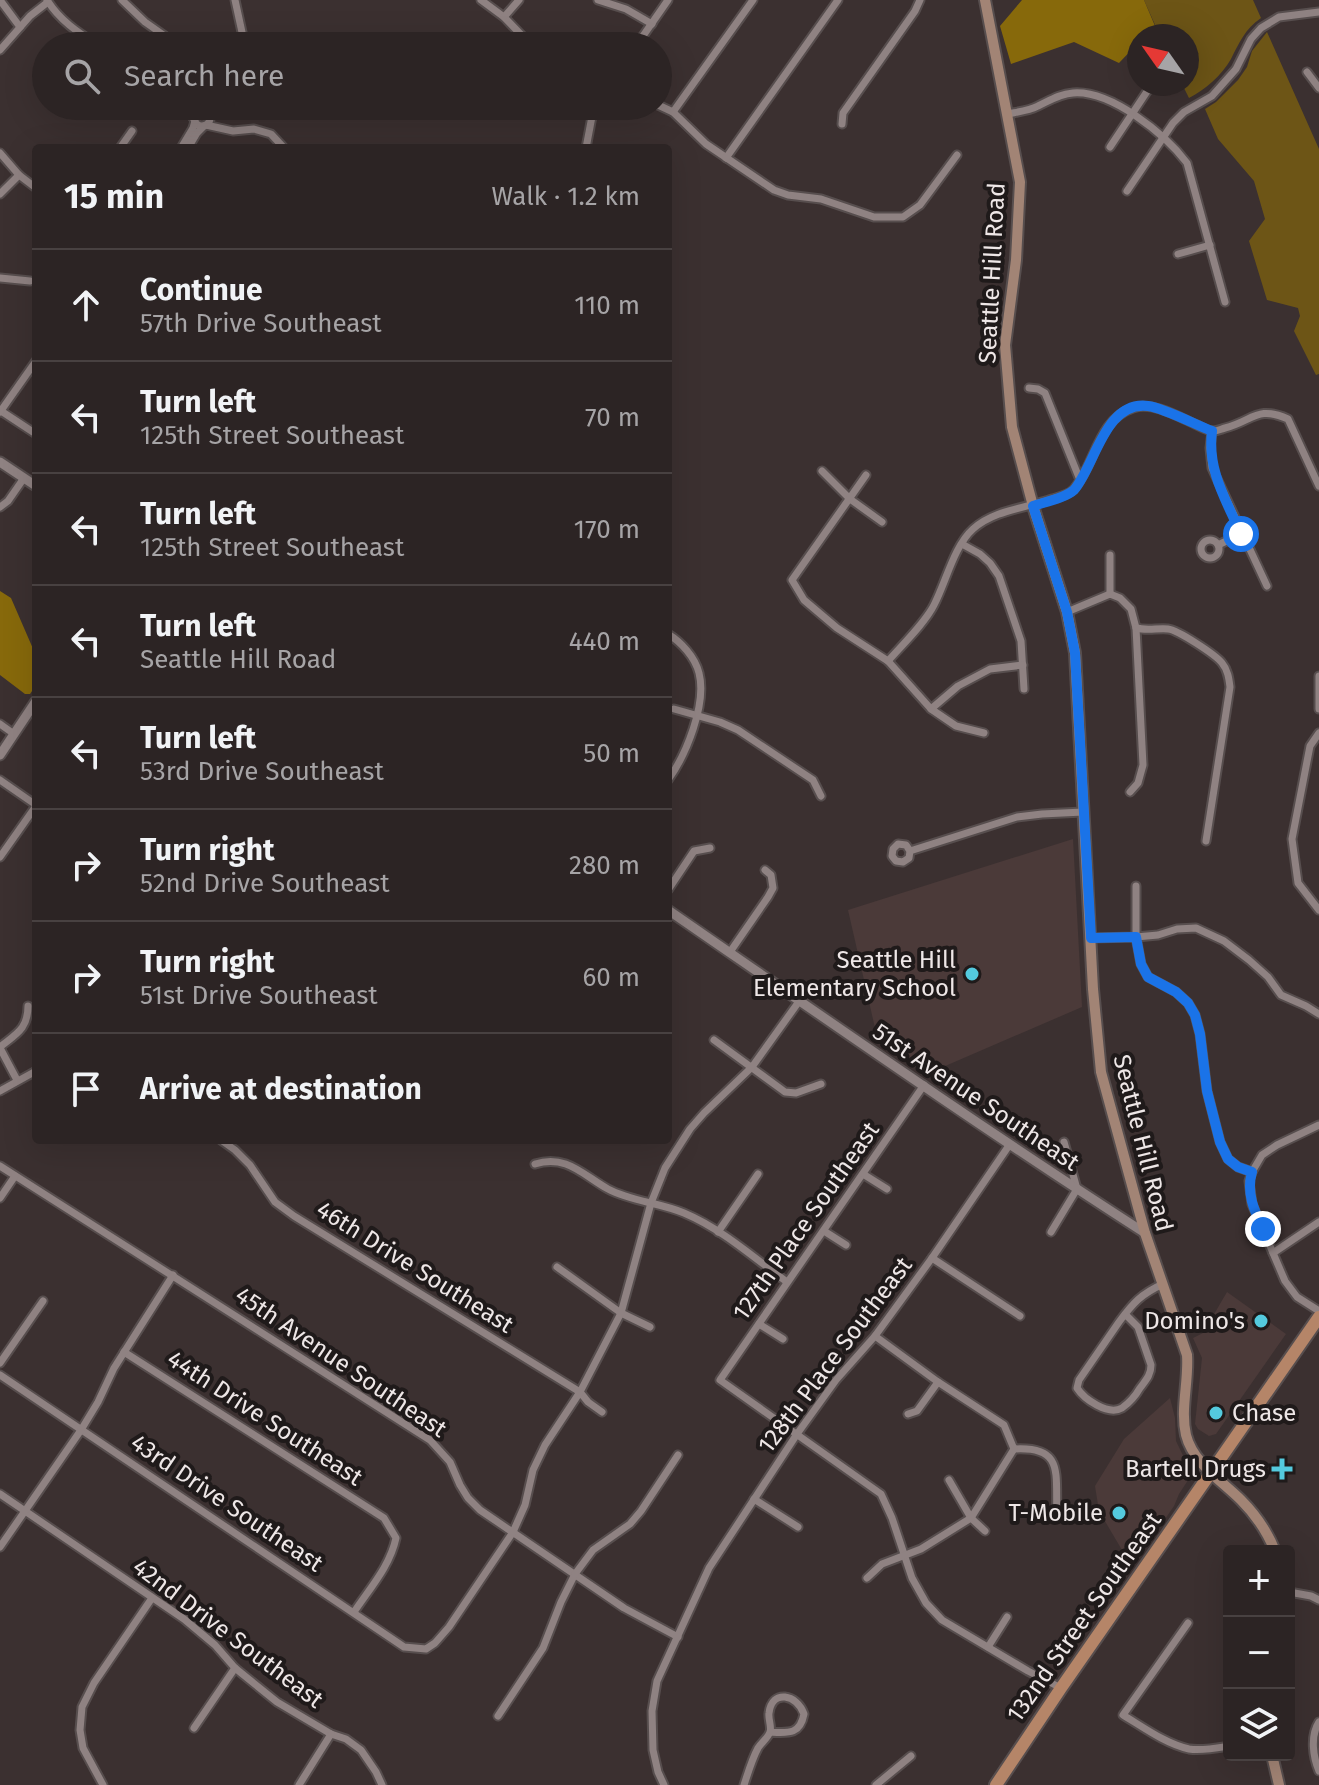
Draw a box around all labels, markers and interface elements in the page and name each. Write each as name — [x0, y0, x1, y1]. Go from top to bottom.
north arrow — [1127, 24, 1199, 96]
search box — [32, 32, 672, 120]
icon: search — [60, 54, 104, 98]
text: Search here — [124, 58, 284, 94]
text: 15 min — [64, 176, 164, 217]
text: Walk · 1.2 km — [492, 181, 640, 212]
street label: Seattle Hill Road — [973, 182, 1011, 364]
text: Continue — [140, 272, 263, 308]
icon: ahead — [64, 283, 108, 327]
text: 110 m — [574, 290, 640, 321]
text: 57th Drive Southeast — [140, 308, 382, 339]
text: Turn left — [140, 384, 256, 420]
icon: left — [64, 395, 108, 439]
text: 70 m — [585, 402, 640, 433]
text: 125th Street Southeast — [140, 420, 404, 451]
text: Turn left — [140, 496, 256, 532]
icon: left — [64, 507, 108, 551]
text: 170 m — [574, 514, 640, 545]
route start — [1223, 516, 1259, 552]
text: 125th Street Southeast — [140, 532, 404, 563]
text: Turn left — [140, 608, 256, 644]
icon: left — [64, 619, 108, 663]
text: 440 m — [569, 626, 640, 657]
text: Seattle Hill Road — [140, 644, 336, 675]
text: Turn left — [140, 720, 256, 756]
icon: left — [64, 731, 108, 775]
text: 50 m — [583, 738, 640, 769]
text: 53rd Drive Southeast — [140, 756, 384, 787]
text: Turn right — [140, 832, 275, 868]
icon: right — [64, 843, 108, 887]
text: 280 m — [569, 850, 640, 881]
text: 52nd Drive Southeast — [140, 868, 390, 899]
text: Turn right — [140, 944, 275, 980]
place label: Seattle Hill Elementary School — [753, 946, 956, 1002]
icon: right — [64, 955, 108, 999]
text: 60 m — [582, 962, 640, 993]
marker: Seattle Hill Elementary School — [963, 965, 981, 983]
text: 51st Drive Southeast — [140, 980, 378, 1011]
street label: 51st Avenue Southeast — [868, 1018, 1085, 1177]
street label: Seattle Hill Road — [1107, 1052, 1179, 1234]
icon: arrive — [64, 1067, 108, 1111]
text: Arrive at destination — [140, 1071, 422, 1107]
street label: 127th Place Southeast — [727, 1116, 885, 1325]
street label: 46th Drive Southeast — [311, 1195, 519, 1339]
route end — [1245, 1211, 1281, 1247]
street label: 128th Place Southeast — [752, 1251, 918, 1458]
street label: 45th Avenue Southeast — [230, 1281, 452, 1443]
place label: Domino's — [1144, 1307, 1245, 1335]
marker: Domino's — [1252, 1312, 1270, 1330]
street label: 44th Drive Southeast — [162, 1345, 368, 1492]
place label: Chase — [1232, 1399, 1296, 1427]
marker: Chase — [1207, 1404, 1225, 1422]
street label: 43rd Drive Southeast — [126, 1428, 329, 1578]
place label: Bartell Drugs — [1125, 1455, 1266, 1483]
marker: Bartell Drugs — [1273, 1460, 1291, 1478]
place label: T-Mobile — [1008, 1499, 1103, 1527]
marker: T-Mobile — [1110, 1504, 1128, 1522]
street label: 132nd Street Southeast — [1001, 1506, 1167, 1727]
map controls — [1223, 1545, 1295, 1761]
button: + — [1223, 1545, 1295, 1617]
street label: 42nd Drive Southeast — [127, 1552, 329, 1714]
button: − — [1223, 1617, 1295, 1689]
button: layers — [1223, 1689, 1295, 1761]

